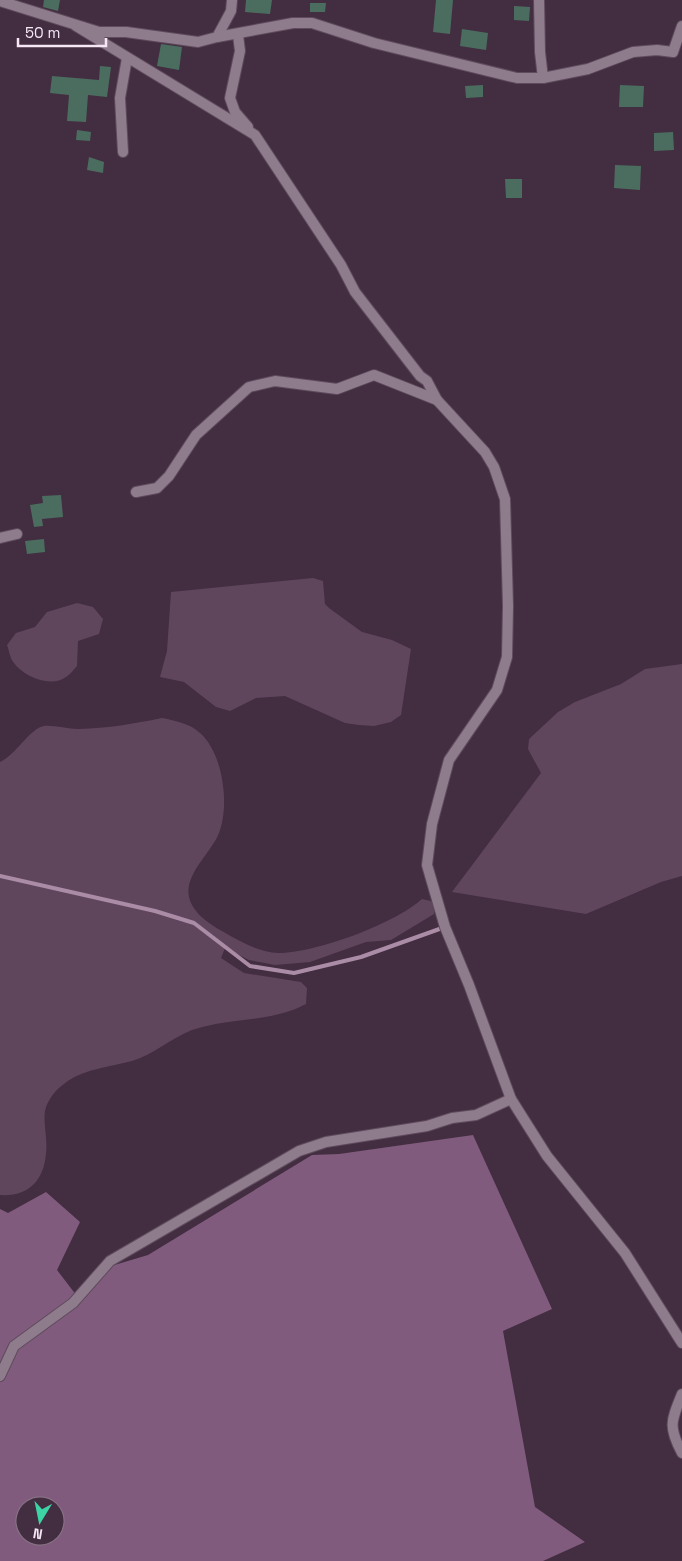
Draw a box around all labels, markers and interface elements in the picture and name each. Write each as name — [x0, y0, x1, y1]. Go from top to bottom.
scale bar — [18, 15, 105, 47]
text: 50 m — [25, 23, 60, 42]
north arrow — [15, 1496, 65, 1546]
text: N — [32, 1524, 44, 1543]

